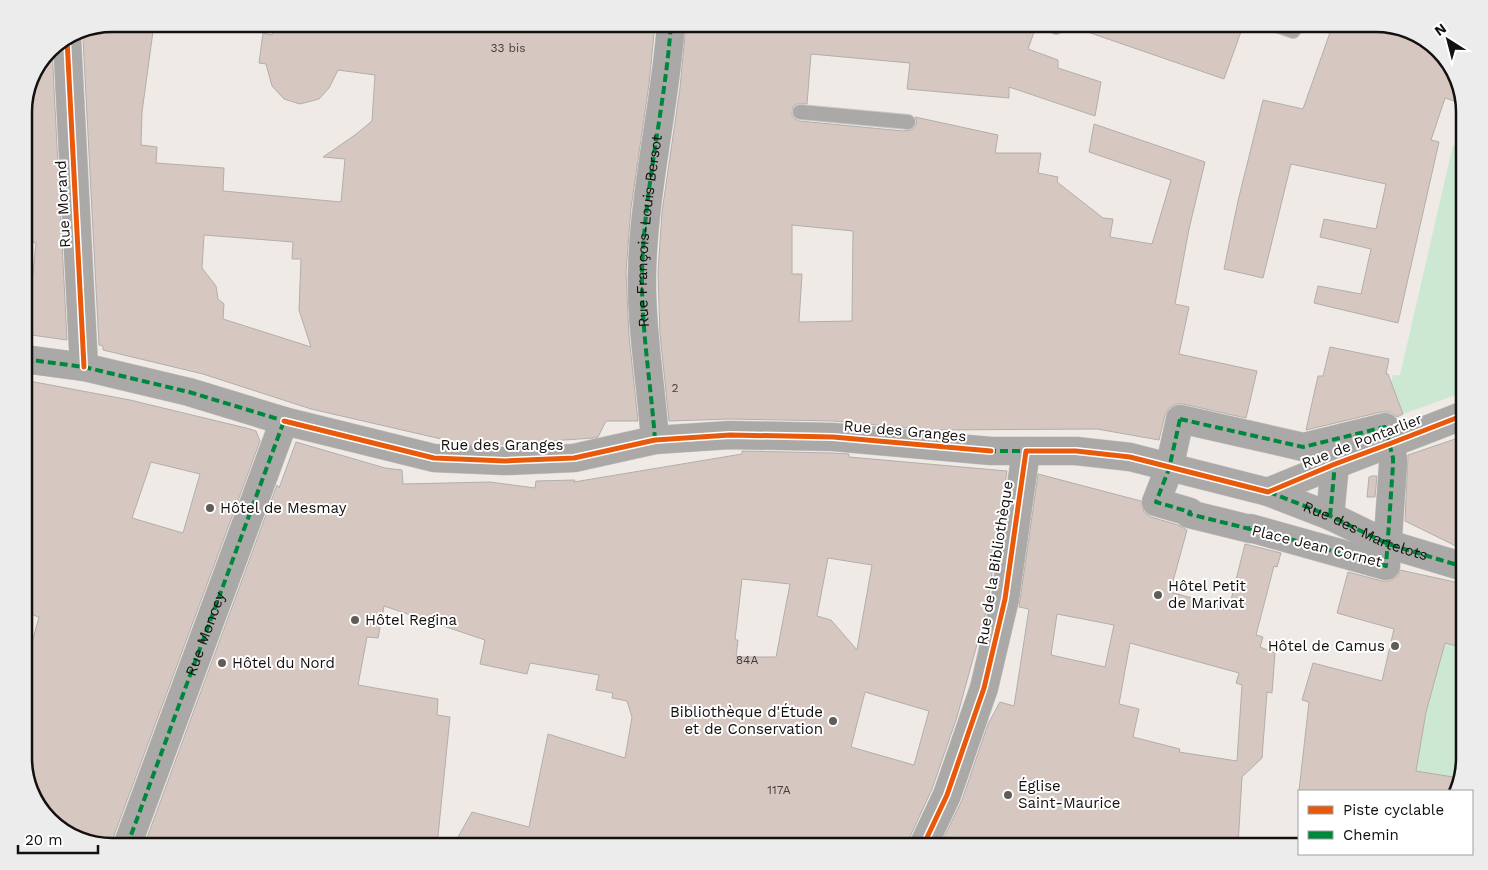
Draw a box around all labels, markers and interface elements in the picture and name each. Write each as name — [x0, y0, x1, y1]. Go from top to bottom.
north arrow — [1423, 15, 1473, 65]
text: N — [1431, 20, 1449, 39]
house number: 33 bis — [490, 41, 526, 55]
street label: Rue François-Louis Bersot — [633, 133, 666, 328]
street label: Rue Morand — [52, 160, 74, 248]
house number: 2 — [672, 381, 679, 395]
street label: Rue de Pontarlier — [1299, 410, 1425, 472]
street label: Rue des Granges — [843, 417, 967, 445]
street label: Rue des Granges — [440, 436, 564, 454]
street label: Rue de la Bibliothèque — [973, 480, 1017, 646]
street label: Rue des Martelots — [1301, 497, 1430, 565]
place label: Hôtel de Mesmay — [220, 499, 347, 517]
marker: Hôtel de Mesmay — [204, 502, 216, 514]
street label: Place Jean Cornet — [1250, 521, 1385, 571]
place label: Hôtel Petit de Marivat — [1168, 577, 1247, 612]
street label: Rue Moncey — [182, 589, 229, 679]
marker: Hôtel Petit de Marivat — [1152, 589, 1164, 601]
place label: Hôtel Regina — [365, 611, 458, 629]
marker: Hôtel Regina — [349, 614, 361, 626]
place label: Hôtel de Camus — [1268, 637, 1385, 655]
marker: Hôtel de Camus — [1389, 640, 1401, 652]
house number: 84A — [736, 653, 758, 667]
place label: Hôtel du Nord — [232, 654, 335, 672]
marker: Hôtel du Nord — [216, 657, 228, 669]
place label: Bibliothèque d'Étude et de Conservation — [670, 703, 823, 738]
marker: Bibliothèque d'Étude et de Conservation — [827, 715, 839, 727]
place label: Église Saint-Maurice — [1018, 777, 1121, 812]
house number: 117A — [767, 783, 791, 797]
marker: Église Saint-Maurice — [1002, 789, 1014, 801]
legend — [1298, 790, 1473, 855]
text: Piste cyclable — [1343, 801, 1444, 819]
scale bar — [18, 822, 98, 854]
text: Chemin — [1343, 826, 1399, 844]
text: 20 m — [25, 831, 63, 849]

